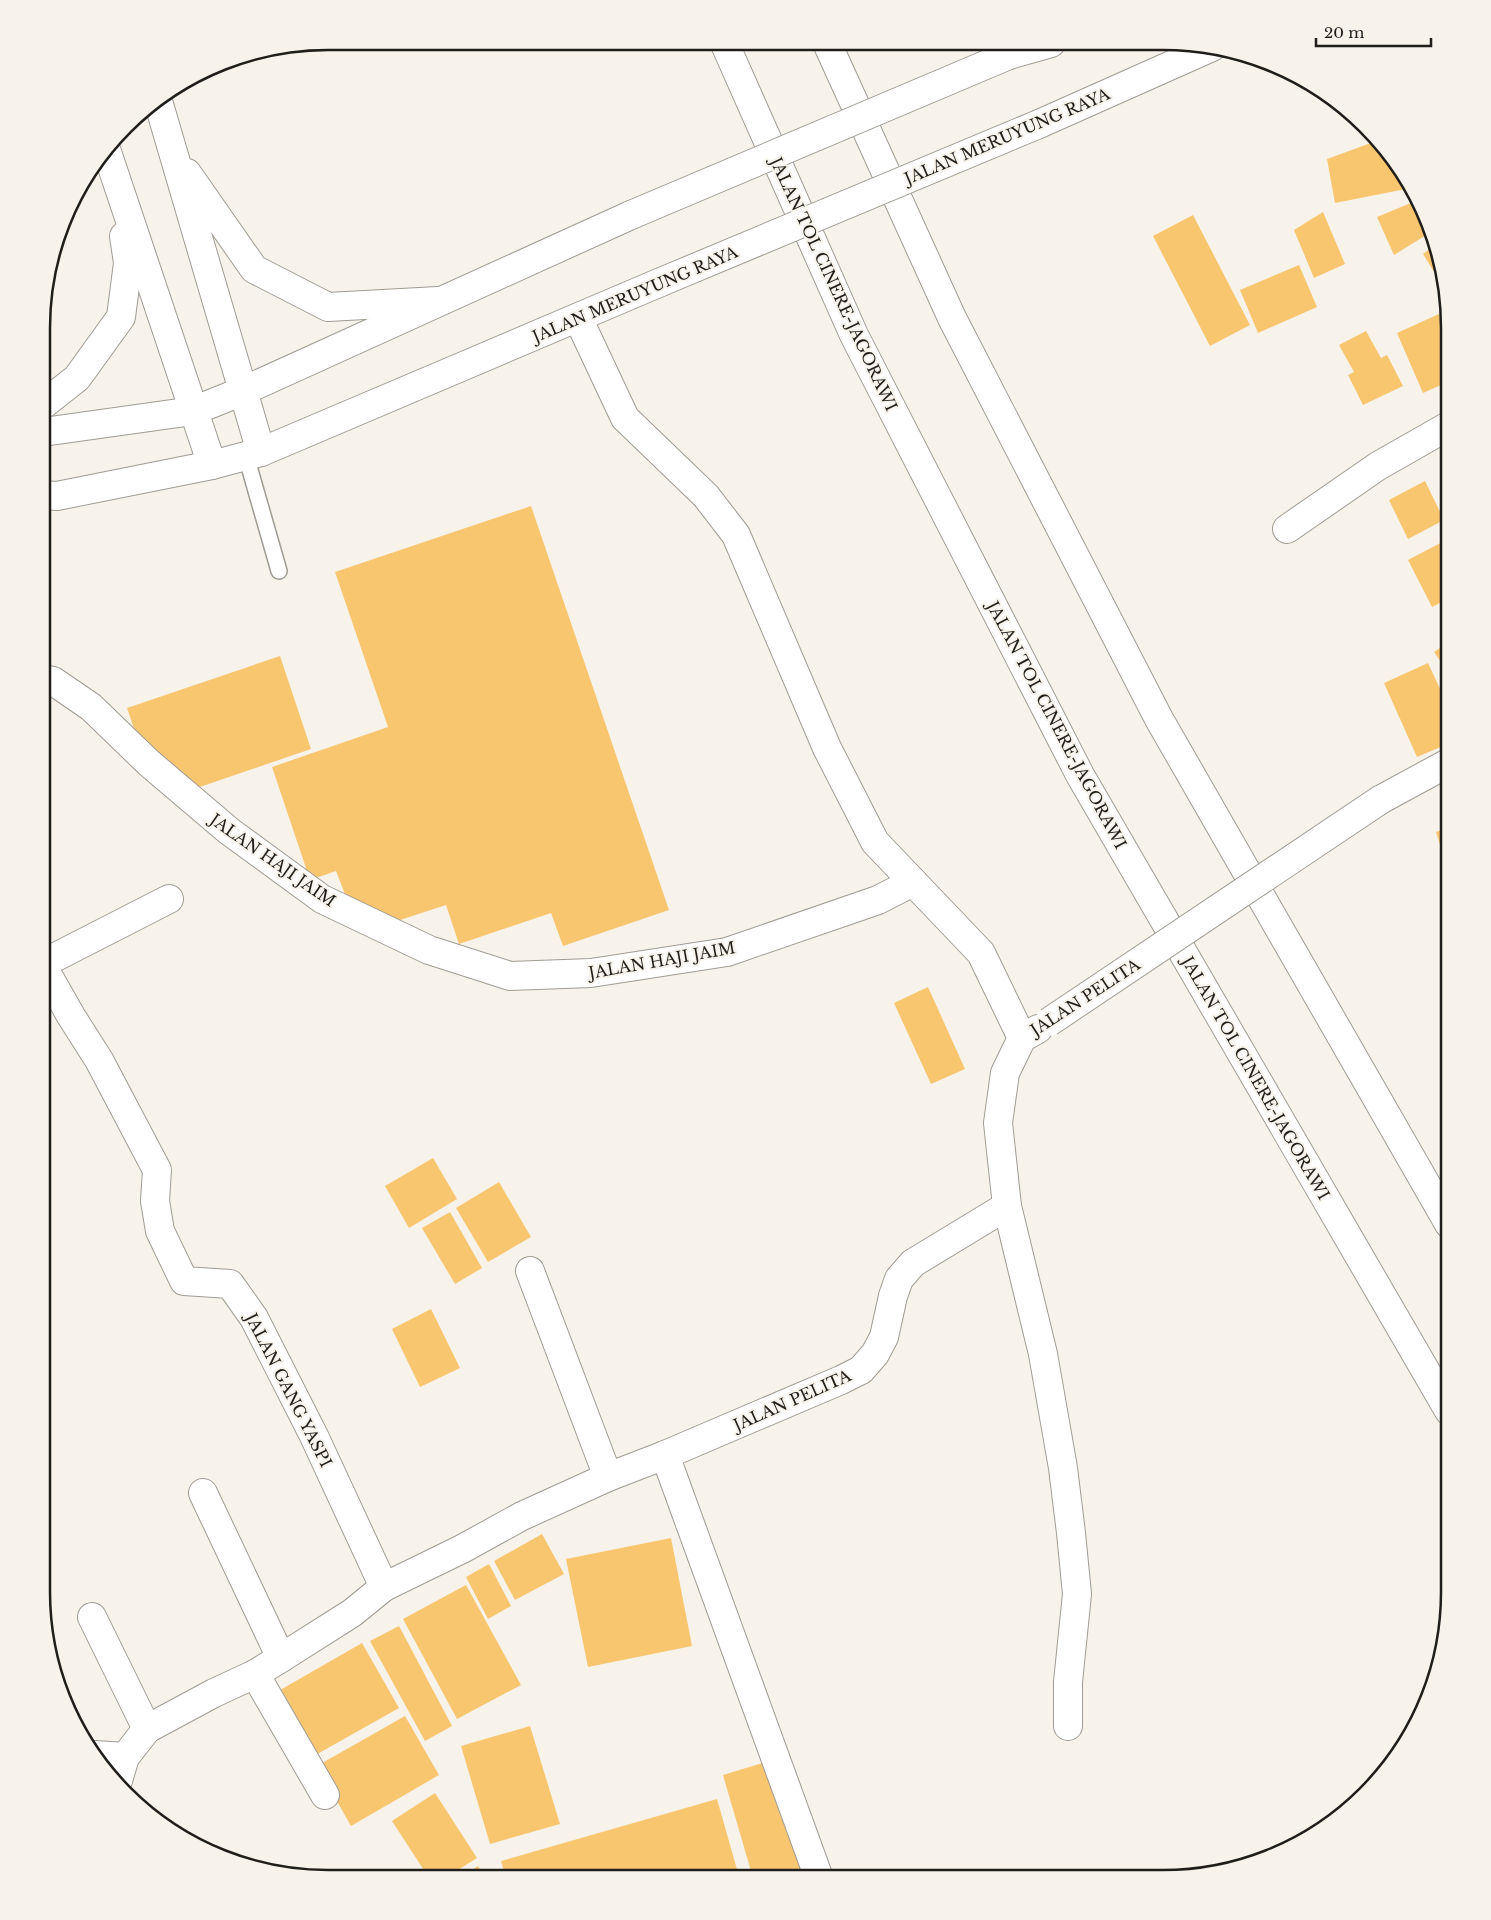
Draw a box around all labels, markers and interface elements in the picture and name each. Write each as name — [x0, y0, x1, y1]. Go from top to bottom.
scale bar — [1316, 15, 1431, 47]
text: 20 m — [1324, 23, 1364, 42]
street label: JALAN MERUYUNG RAYA — [899, 83, 1113, 189]
street label: JALAN TOL CINERE-JAGORAWI — [765, 152, 902, 414]
street label: JALAN MERUYUNG RAYA — [527, 241, 741, 347]
street label: JALAN TOL CINERE-JAGORAWI — [982, 596, 1131, 852]
street label: JALAN HAJI JAIM — [205, 808, 340, 911]
street label: JALAN HAJI JAIM — [585, 937, 737, 983]
street label: JALAN TOL CINERE-JAGORAWI — [1177, 951, 1334, 1203]
street label: JALAN PELITA — [1025, 954, 1144, 1041]
street label: JALAN GANG YASPI — [241, 1308, 337, 1470]
street label: JALAN PELITA — [728, 1365, 854, 1436]

